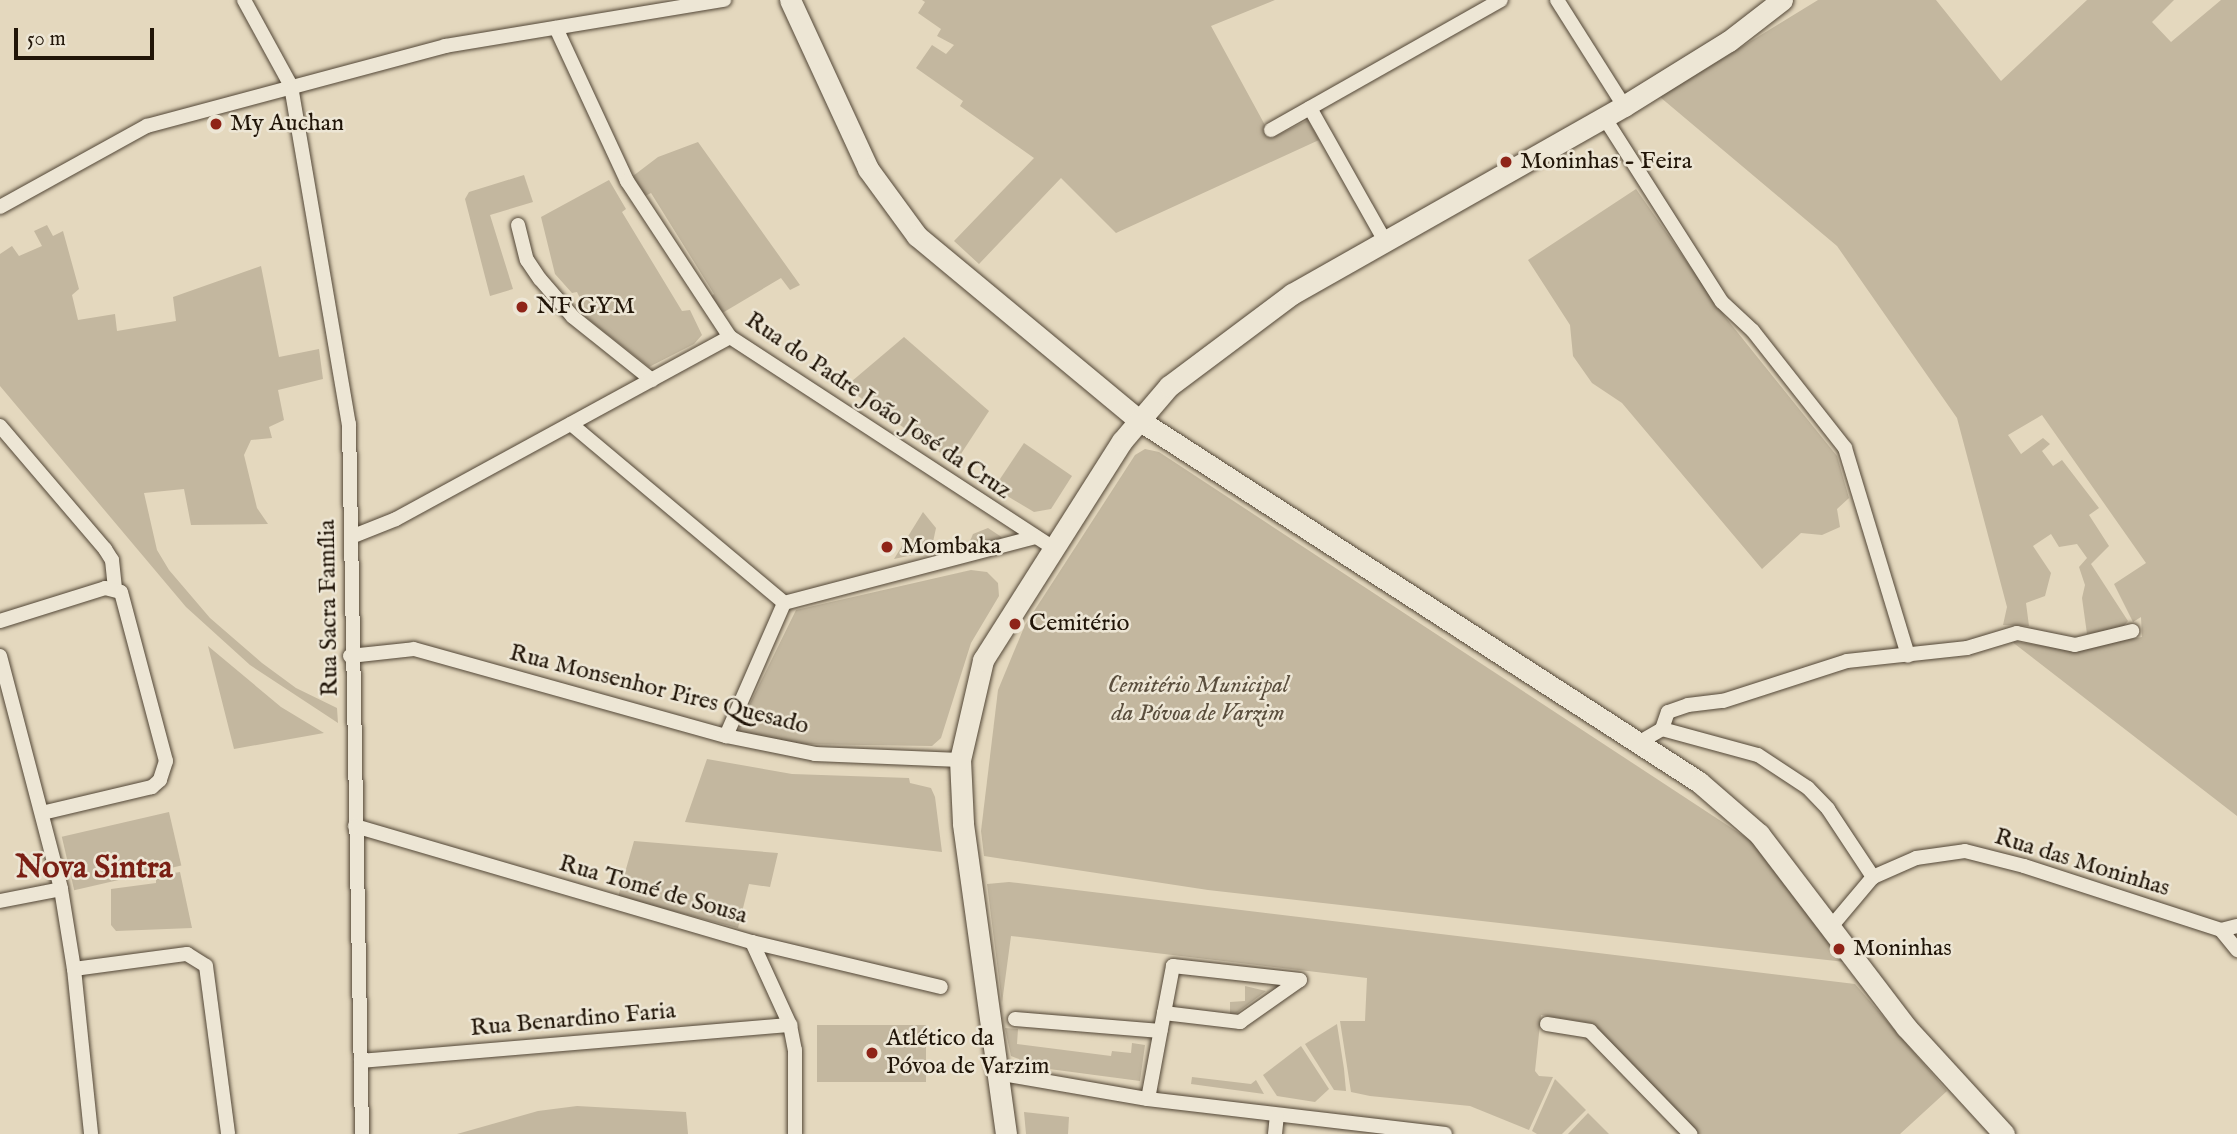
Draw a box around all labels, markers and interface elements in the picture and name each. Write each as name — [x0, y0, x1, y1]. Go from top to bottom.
scale bar — [18, 14, 158, 58]
text: 50 m — [27, 26, 66, 53]
place label: My Auchan — [230, 110, 344, 138]
marker: My Auchan — [208, 116, 224, 132]
place label: Moninhas - Feira — [1520, 148, 1692, 176]
marker: Moninhas - Feira — [1498, 154, 1514, 170]
place label: NF GYM — [536, 293, 635, 321]
marker: NF GYM — [514, 299, 530, 315]
street label: Rua do Padre João José da Cruz — [740, 306, 1016, 506]
street label: Rua Sacra Família — [313, 519, 345, 697]
place label: Mombaka — [901, 533, 1001, 561]
marker: Mombaka — [879, 539, 895, 555]
place label: Cemitério — [1029, 610, 1129, 638]
marker: Cemitério — [1007, 616, 1023, 632]
street label: Rua Monsenhor Pires Quesado — [506, 639, 812, 741]
park label: Cemitério Municipal da Póvoa de Varzim — [1107, 672, 1289, 728]
street label: Rua das Moninhas — [1991, 823, 2173, 903]
street label: Rua Tomé de Sousa — [555, 849, 751, 931]
district label: Nova Sintra — [15, 850, 173, 888]
place label: Moninhas — [1853, 935, 1952, 963]
marker: Moninhas — [1831, 941, 1847, 957]
street label: Rua Benardino Faria — [469, 997, 677, 1043]
place label: Atlético da Póvoa de Varzim — [886, 1025, 1050, 1081]
marker: Atlético da Póvoa de Varzim — [864, 1045, 880, 1061]

